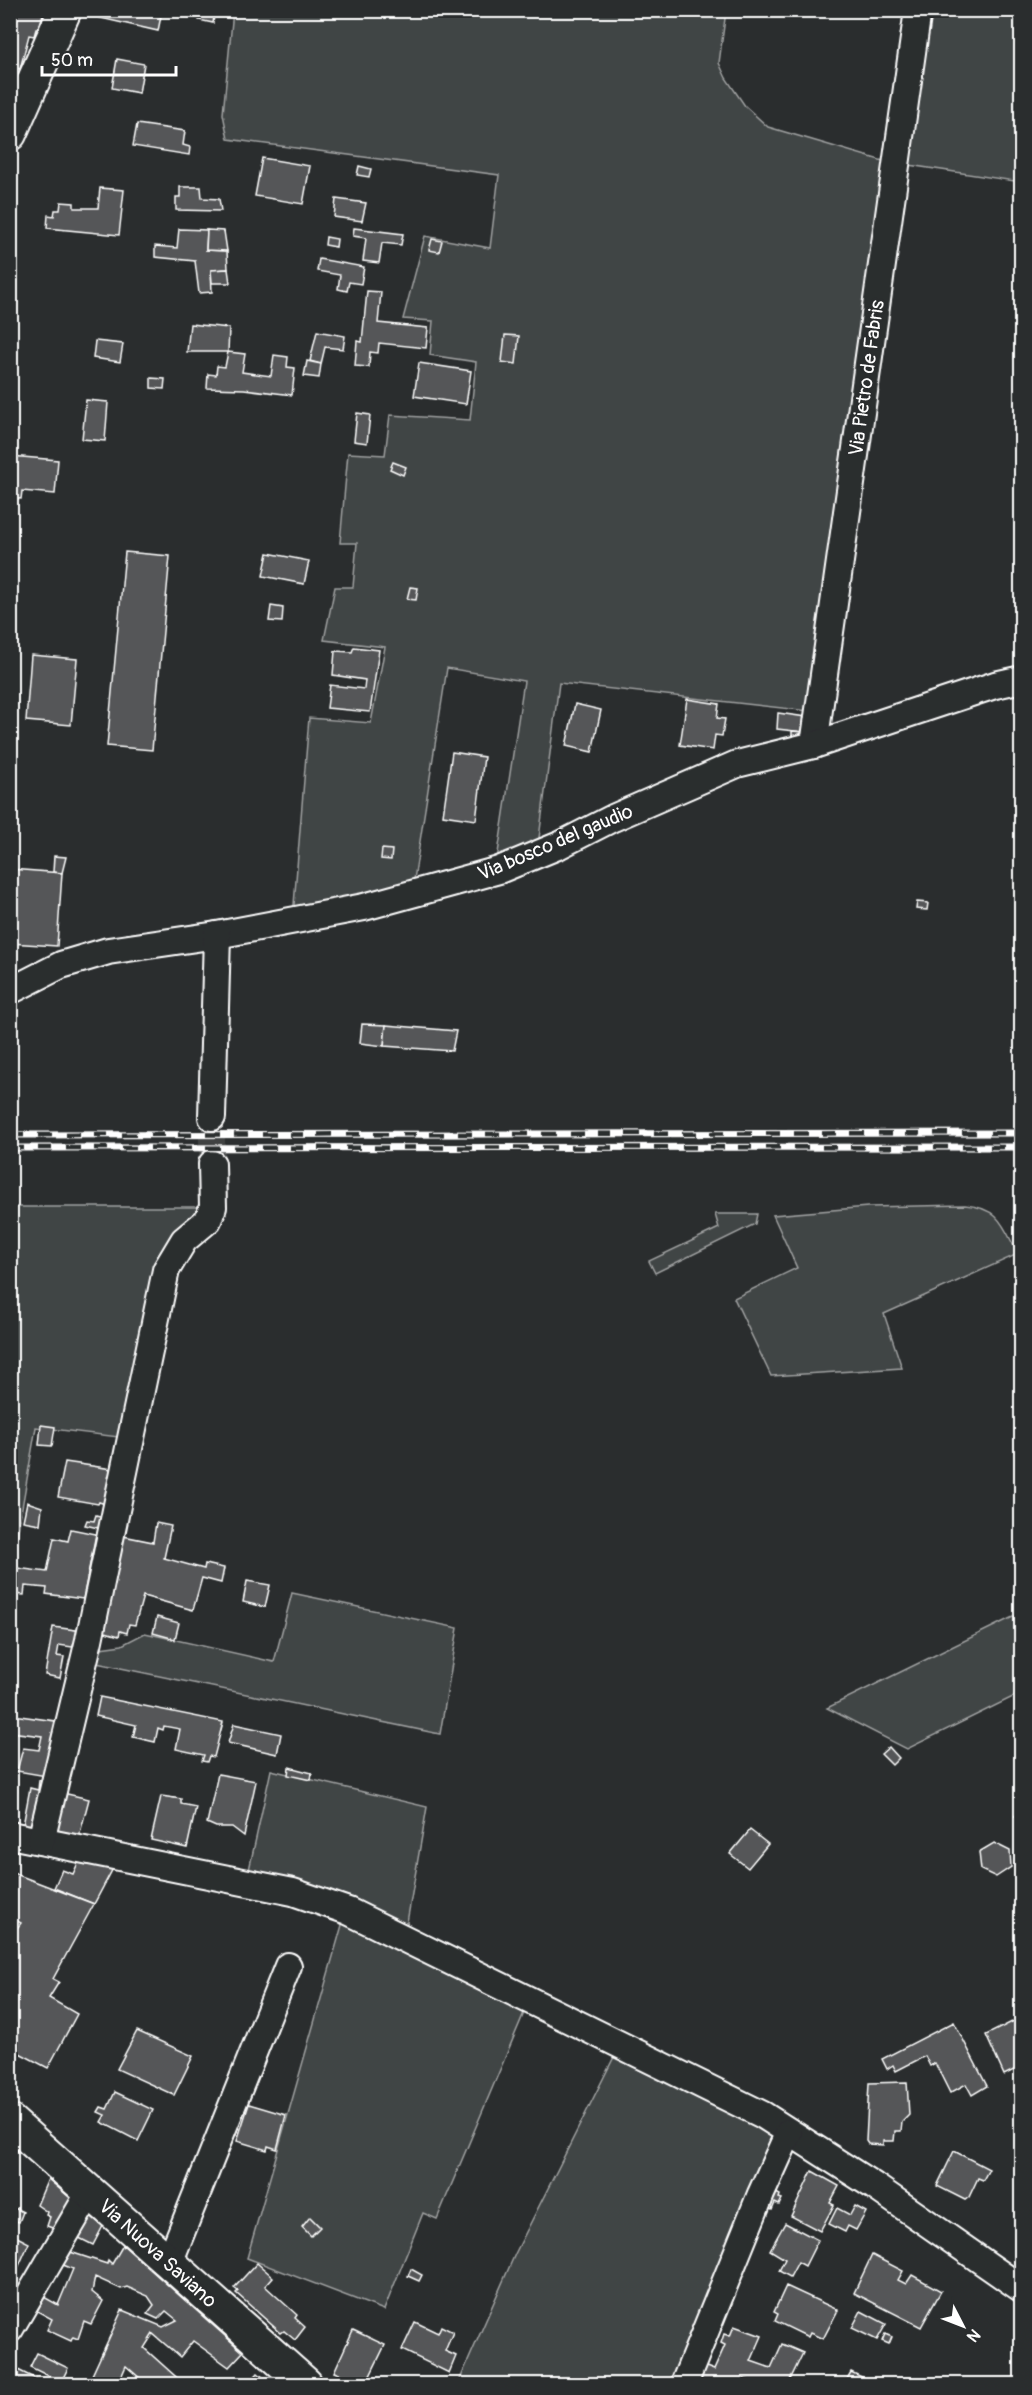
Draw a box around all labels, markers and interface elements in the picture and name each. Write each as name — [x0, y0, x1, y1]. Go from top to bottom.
scale bar — [42, 39, 176, 77]
text: 50 m — [51, 49, 93, 72]
street label: Via Pietro de Fabris — [843, 298, 890, 458]
street label: Via bosco del gaudio — [474, 798, 637, 886]
street label: Via Nuova Saviano — [93, 2194, 222, 2313]
north arrow — [933, 2296, 993, 2356]
text: N — [962, 2325, 984, 2346]

